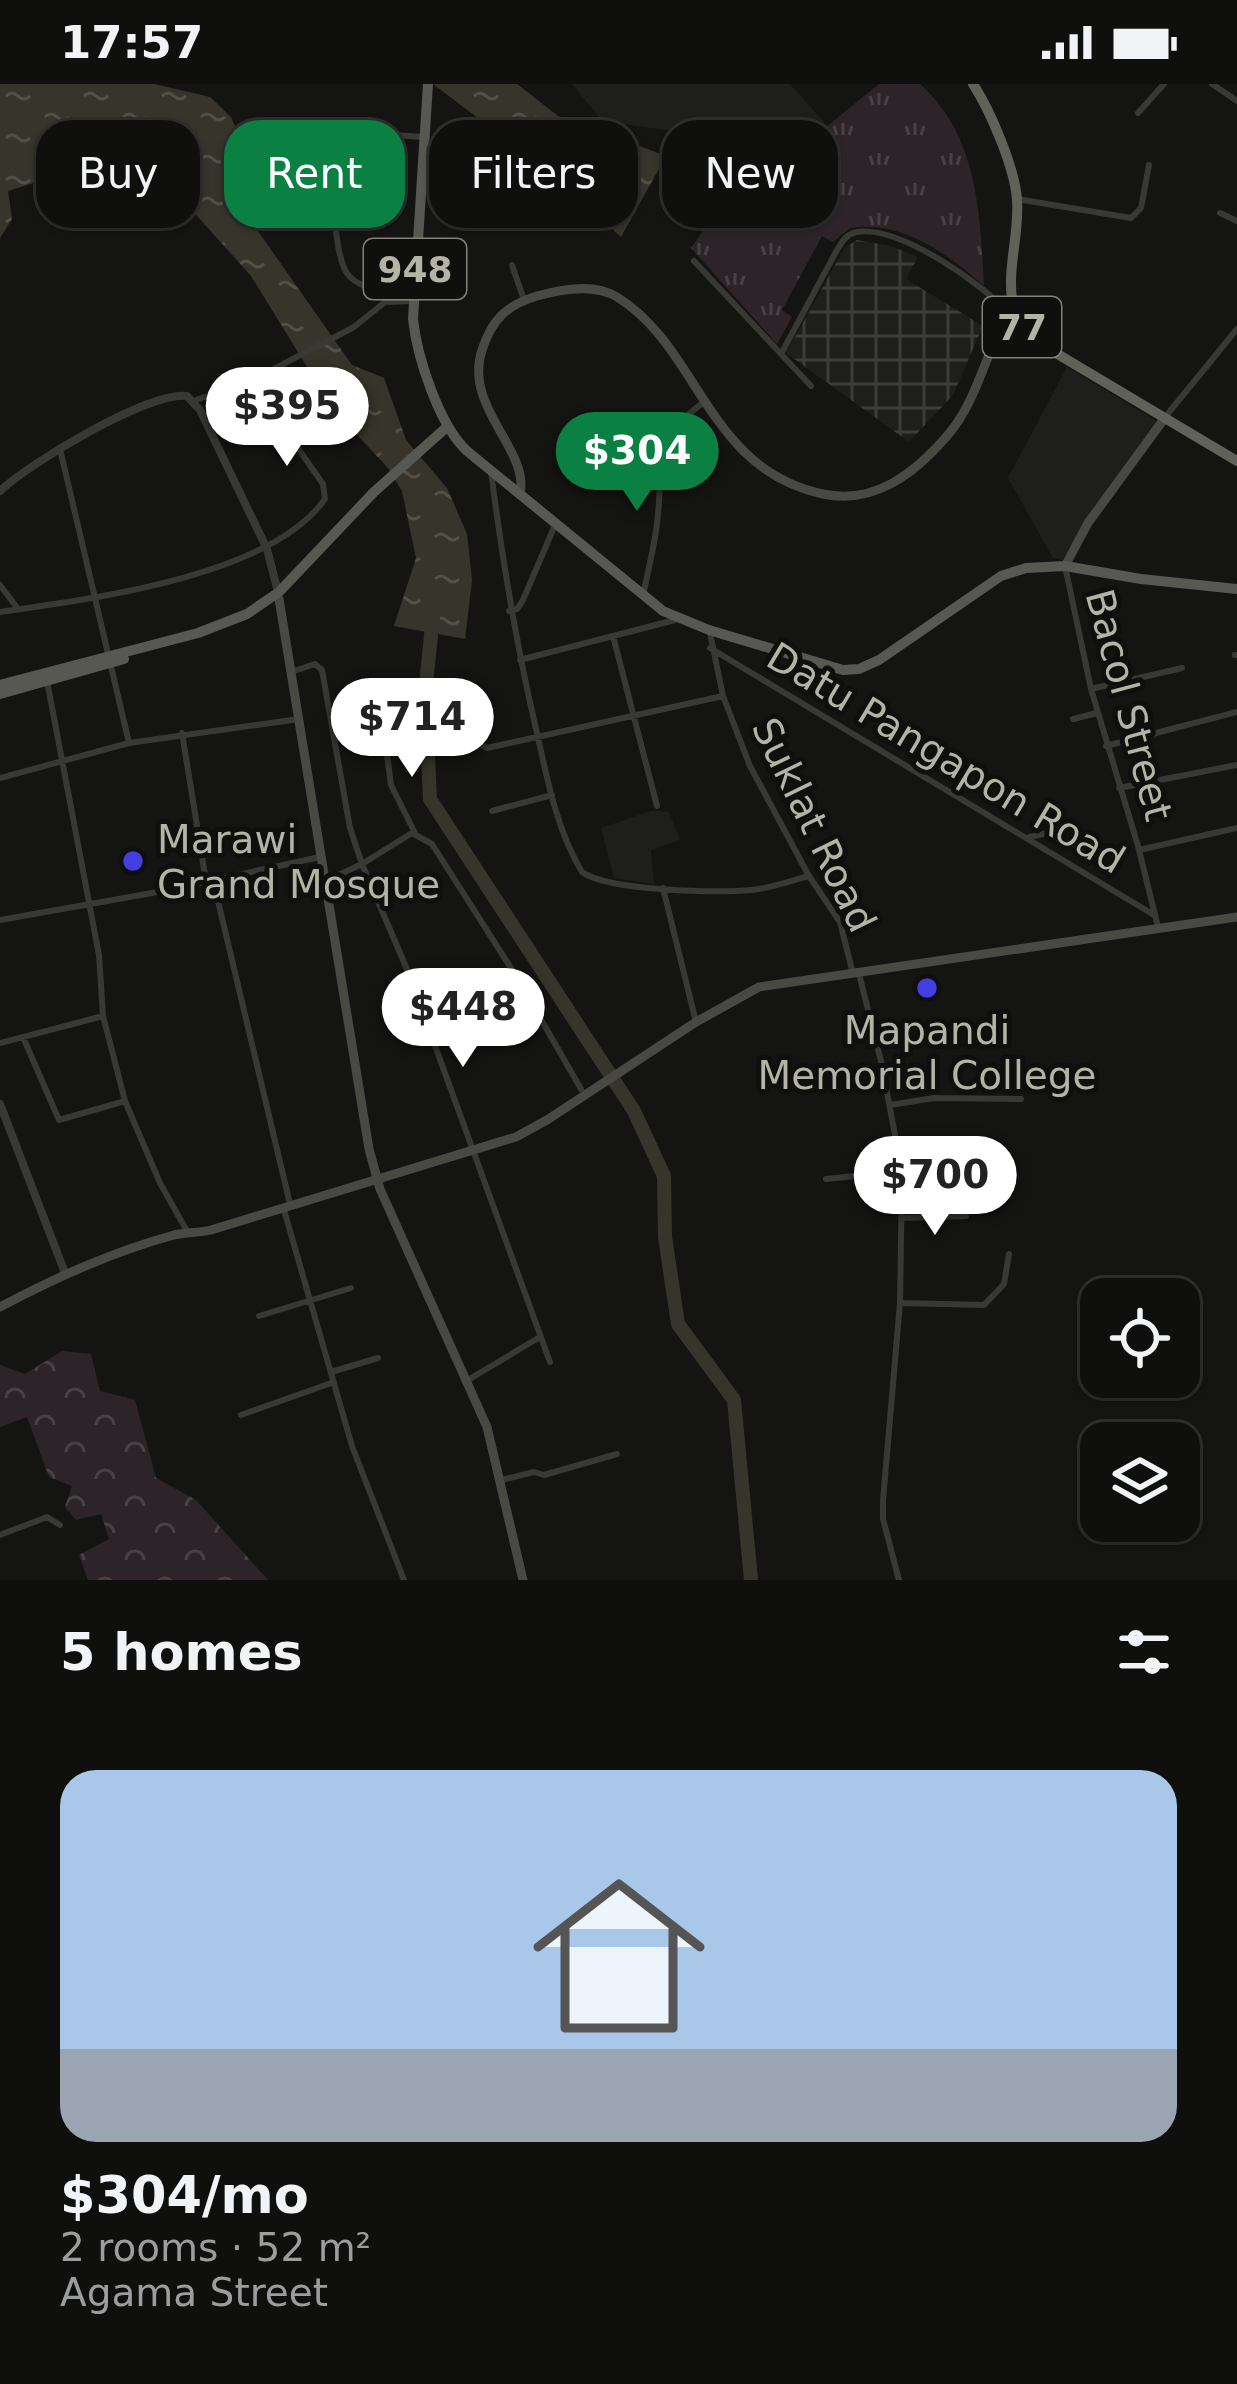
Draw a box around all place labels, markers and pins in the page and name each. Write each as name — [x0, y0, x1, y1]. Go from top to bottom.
pin: $395 — [216, 367, 358, 469]
pin: $304 — [566, 412, 708, 514]
pin: $714 — [341, 678, 483, 780]
place label: Marawi Grand Mosque — [157, 817, 440, 907]
marker: Marawi Grand Mosque — [120, 848, 146, 874]
pin: $448 — [392, 968, 534, 1070]
marker: Mapandi Memorial College — [914, 975, 940, 1001]
place label: Mapandi Memorial College — [757, 1008, 1097, 1098]
pin: $700 — [864, 1136, 1006, 1238]

